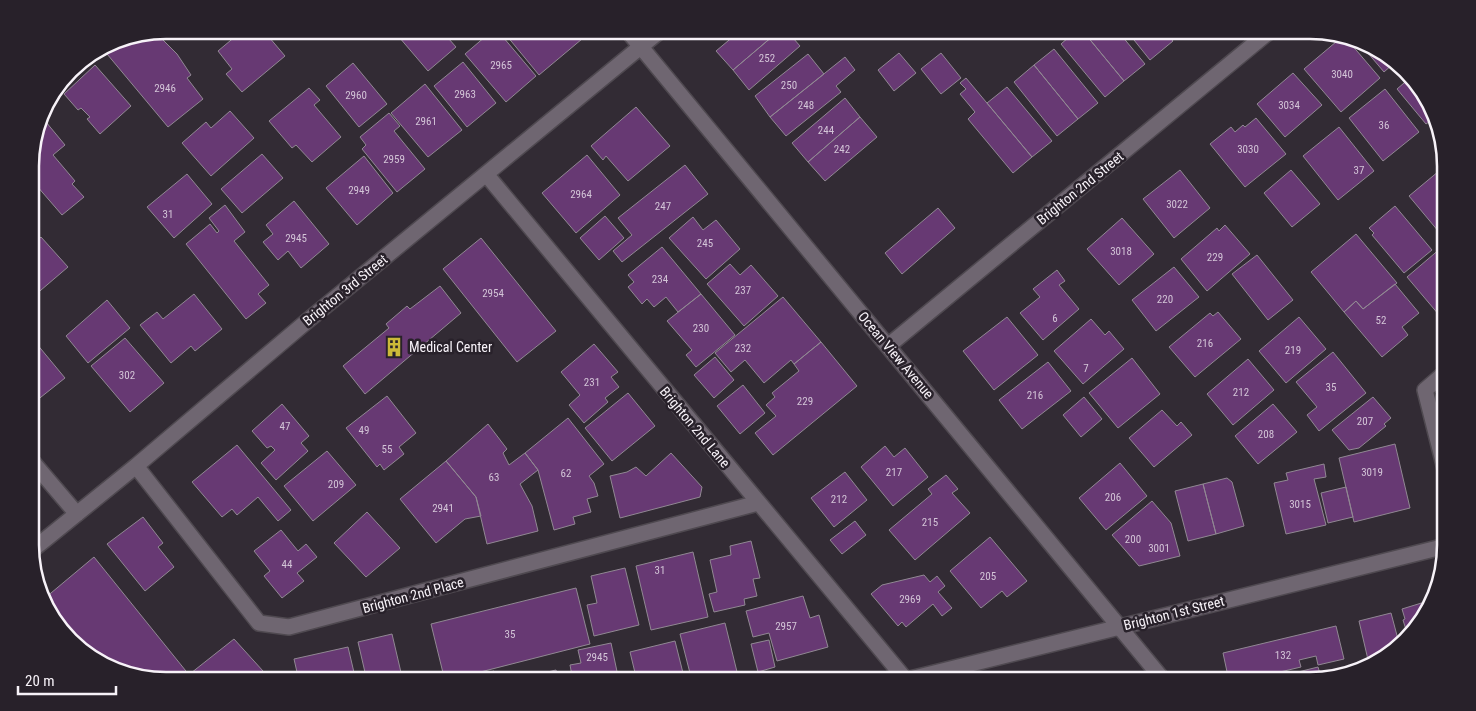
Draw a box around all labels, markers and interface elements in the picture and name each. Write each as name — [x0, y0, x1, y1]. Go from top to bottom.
house number: 252 — [759, 52, 775, 65]
house number: 2965 — [490, 59, 512, 72]
house number: 3040 — [1331, 68, 1353, 81]
house number: 250 — [781, 79, 797, 92]
house number: 2946 — [154, 82, 176, 95]
house number: 2963 — [454, 88, 476, 101]
house number: 2960 — [345, 89, 367, 102]
house number: 248 — [798, 99, 814, 112]
house number: 3034 — [1278, 99, 1300, 112]
house number: 2961 — [415, 115, 437, 128]
house number: 36 — [1379, 119, 1389, 132]
house number: 244 — [818, 124, 835, 137]
house number: 242 — [834, 143, 850, 156]
house number: 3030 — [1237, 143, 1259, 156]
street label: Brighton 2nd Street — [1034, 148, 1126, 228]
house number: 2959 — [383, 153, 405, 166]
house number: 37 — [1354, 164, 1364, 177]
house number: 2949 — [348, 184, 370, 197]
house number: 2964 — [570, 188, 592, 201]
house number: 3022 — [1166, 198, 1188, 211]
house number: 247 — [655, 200, 671, 213]
house number: 31 — [163, 208, 173, 221]
house number: 2945 — [285, 232, 307, 245]
house number: 245 — [697, 237, 713, 250]
house number: 3018 — [1110, 245, 1132, 258]
street label: Brighton 3rd Street — [300, 251, 390, 329]
house number: 229 — [1207, 251, 1223, 264]
house number: 234 — [652, 273, 669, 286]
house number: 237 — [735, 284, 751, 297]
house number: 2954 — [482, 287, 504, 300]
house number: 220 — [1157, 293, 1173, 306]
street label: Ocean View Avenue — [855, 308, 937, 402]
house number: 6 — [1052, 312, 1058, 325]
house number: 52 — [1376, 314, 1386, 327]
house number: 230 — [693, 322, 709, 335]
building icon: Medical Center — [383, 336, 405, 358]
house number: 216 — [1197, 337, 1213, 350]
place label: Medical Center — [409, 339, 492, 355]
house number: 232 — [735, 342, 751, 355]
house number: 219 — [1285, 344, 1301, 357]
house number: 7 — [1083, 362, 1089, 375]
house number: 302 — [119, 369, 135, 382]
house number: 231 — [584, 376, 600, 389]
house number: 35 — [1326, 381, 1336, 394]
street label: Brighton 2nd Lane — [657, 383, 734, 471]
house number: 212 — [1233, 386, 1249, 399]
house number: 216 — [1027, 389, 1043, 402]
house number: 229 — [797, 395, 813, 408]
house number: 207 — [1357, 415, 1373, 428]
house number: 47 — [280, 420, 290, 433]
house number: 49 — [359, 424, 369, 437]
house number: 208 — [1258, 428, 1274, 441]
house number: 55 — [382, 443, 392, 456]
house number: 217 — [886, 466, 902, 479]
house number: 3019 — [1361, 466, 1383, 479]
house number: 62 — [561, 467, 571, 480]
house number: 63 — [489, 471, 499, 484]
house number: 209 — [328, 478, 344, 491]
house number: 206 — [1105, 491, 1121, 504]
house number: 212 — [831, 493, 847, 506]
house number: 3015 — [1289, 498, 1311, 511]
house number: 2941 — [432, 502, 454, 515]
house number: 215 — [922, 516, 938, 529]
house number: 200 — [1125, 533, 1141, 546]
house number: 3001 — [1148, 542, 1170, 555]
house number: 44 — [282, 558, 293, 571]
house number: 31 — [655, 564, 665, 577]
house number: 205 — [980, 570, 996, 583]
street label: Brighton 2nd Place — [361, 574, 466, 616]
house number: 2969 — [899, 593, 921, 606]
street label: Brighton 1st Street — [1122, 593, 1226, 633]
house number: 2957 — [775, 620, 797, 633]
house number: 35 — [505, 628, 515, 641]
house number: 132 — [1275, 649, 1291, 662]
house number: 2945 — [586, 651, 608, 664]
scale bar — [18, 664, 115, 696]
text: 20 m — [25, 672, 55, 690]

